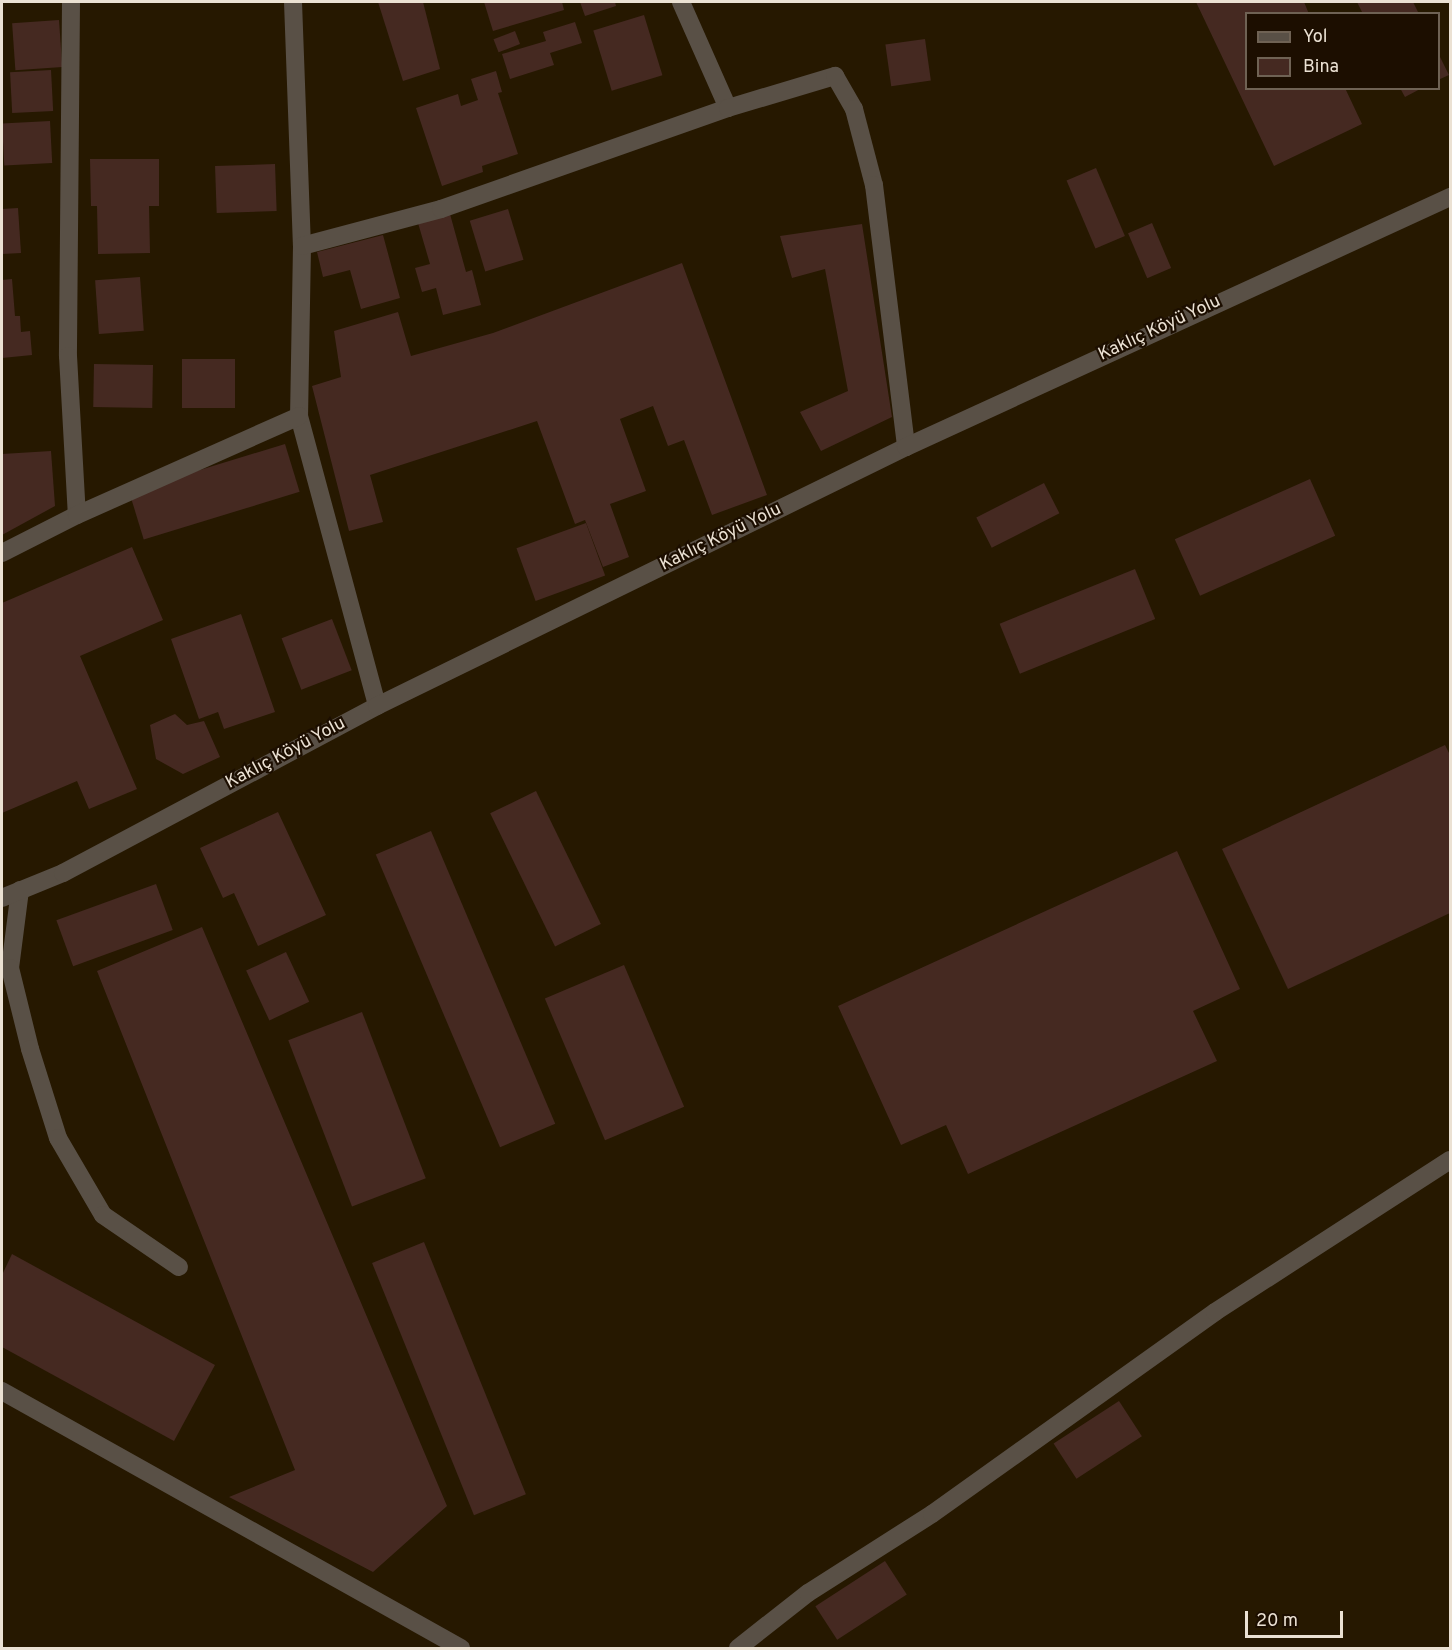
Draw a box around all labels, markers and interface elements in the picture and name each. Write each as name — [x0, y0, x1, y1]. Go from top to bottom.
legend — [1245, 12, 1440, 90]
text: Yol — [1303, 26, 1328, 49]
text: Bina — [1303, 56, 1339, 79]
street label: Kaklıç Köyü Yolu — [1095, 291, 1225, 367]
street label: Kaklıç Köyü Yolu — [656, 499, 786, 577]
street label: Kaklıç Köyü Yolu — [222, 713, 350, 795]
scale bar — [1248, 1599, 1346, 1637]
text: 20 m — [1256, 1610, 1298, 1633]

